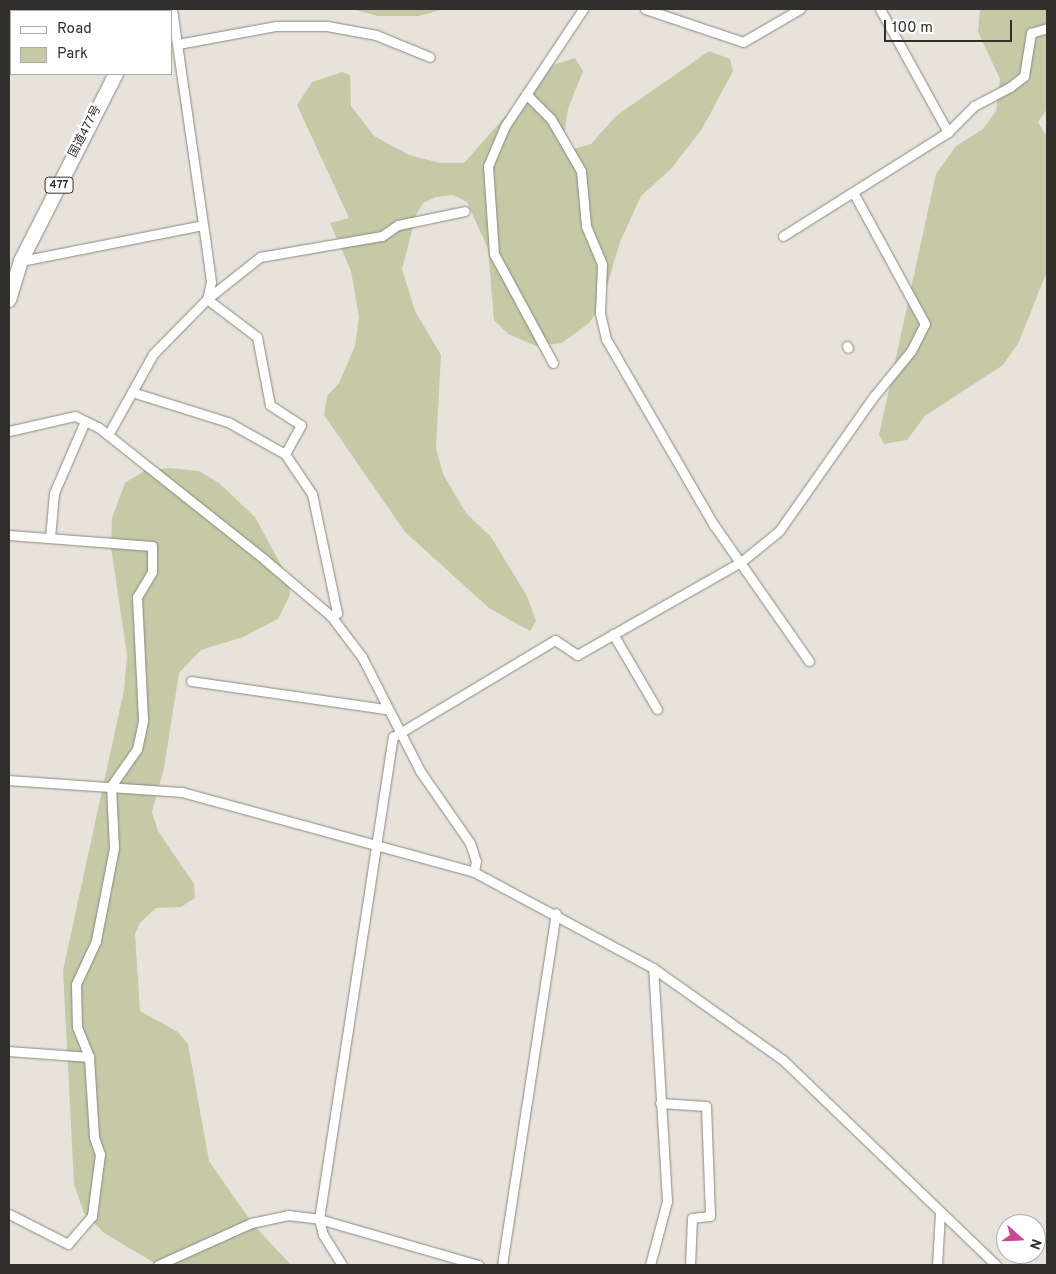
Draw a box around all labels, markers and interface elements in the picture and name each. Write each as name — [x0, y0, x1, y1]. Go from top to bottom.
legend — [10, 10, 172, 75]
scale bar — [886, 10, 1014, 42]
text: 100 m — [892, 19, 933, 38]
text: Road — [57, 20, 92, 39]
text: Park — [57, 45, 88, 64]
street label: 国道477号 — [67, 104, 105, 160]
road number: 477 — [44, 176, 74, 194]
north arrow — [996, 1214, 1046, 1264]
text: N — [1025, 1236, 1044, 1252]

